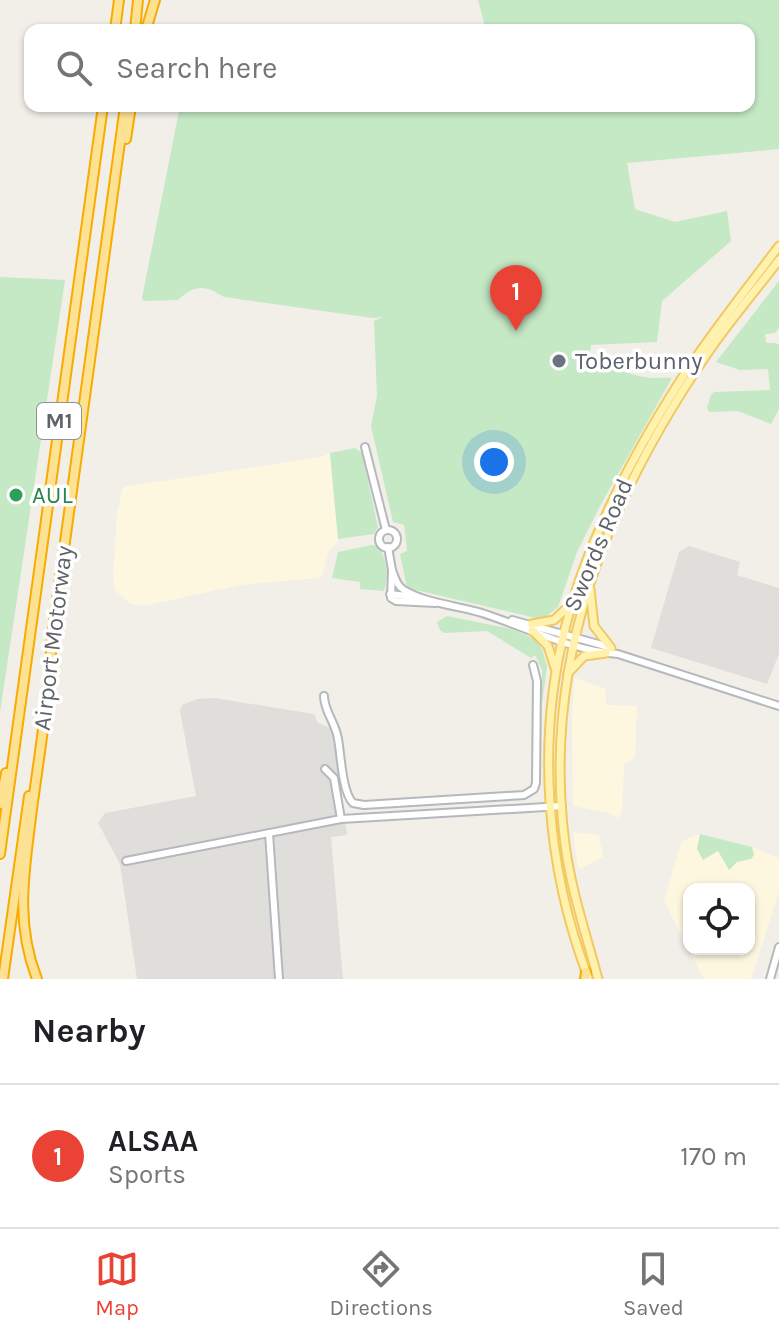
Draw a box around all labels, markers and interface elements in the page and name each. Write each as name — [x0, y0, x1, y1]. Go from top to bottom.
search box — [24, 24, 755, 112]
icon: search — [52, 46, 96, 90]
text: Search here — [116, 50, 277, 86]
pin: 1 — [490, 265, 542, 331]
place label: Toberbunny — [575, 347, 702, 375]
marker: Toberbunny — [550, 352, 568, 370]
road number: M1 — [37, 403, 81, 439]
your location — [474, 442, 514, 482]
street label: Swords Road — [557, 474, 639, 616]
place label: AUL — [32, 481, 73, 509]
marker: AUL — [7, 486, 25, 504]
street label: Airport Motorway — [28, 544, 78, 732]
map controls — [683, 883, 755, 955]
button: locate — [683, 883, 755, 955]
text: Nearby — [32, 1011, 146, 1051]
text: ALSAA — [108, 1123, 198, 1159]
text: 1 — [53, 1141, 63, 1172]
text: 170 m — [680, 1141, 747, 1172]
text: Sports — [108, 1159, 186, 1190]
tab: Map — [95, 1247, 139, 1321]
tab: Directions — [329, 1247, 433, 1321]
tab: Saved — [623, 1247, 684, 1321]

